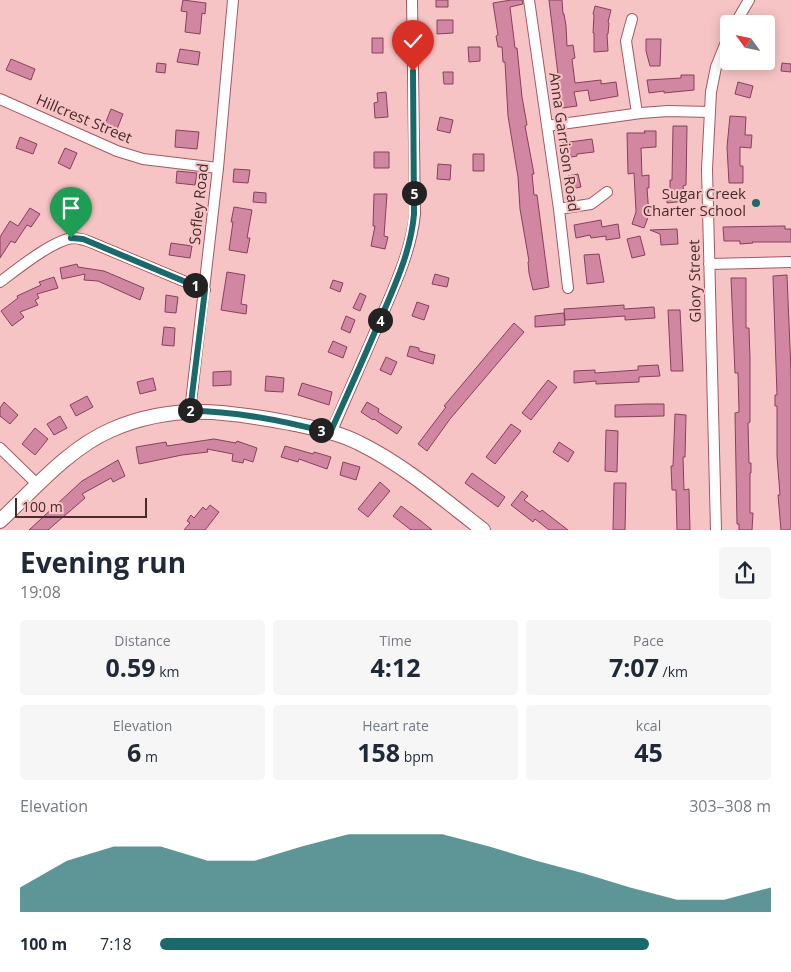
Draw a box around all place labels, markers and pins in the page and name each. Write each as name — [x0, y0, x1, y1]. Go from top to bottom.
pin — [392, 20, 434, 71]
pin: 5 — [402, 180, 426, 206]
place label: Sugar Creek Charter School — [643, 183, 746, 220]
pin — [50, 187, 92, 238]
marker: Sugar Creek Charter School — [750, 197, 762, 209]
pin: 1 — [182, 272, 208, 298]
pin: 4 — [368, 308, 392, 332]
pin: 2 — [178, 398, 202, 422]
pin: 3 — [308, 418, 334, 442]

